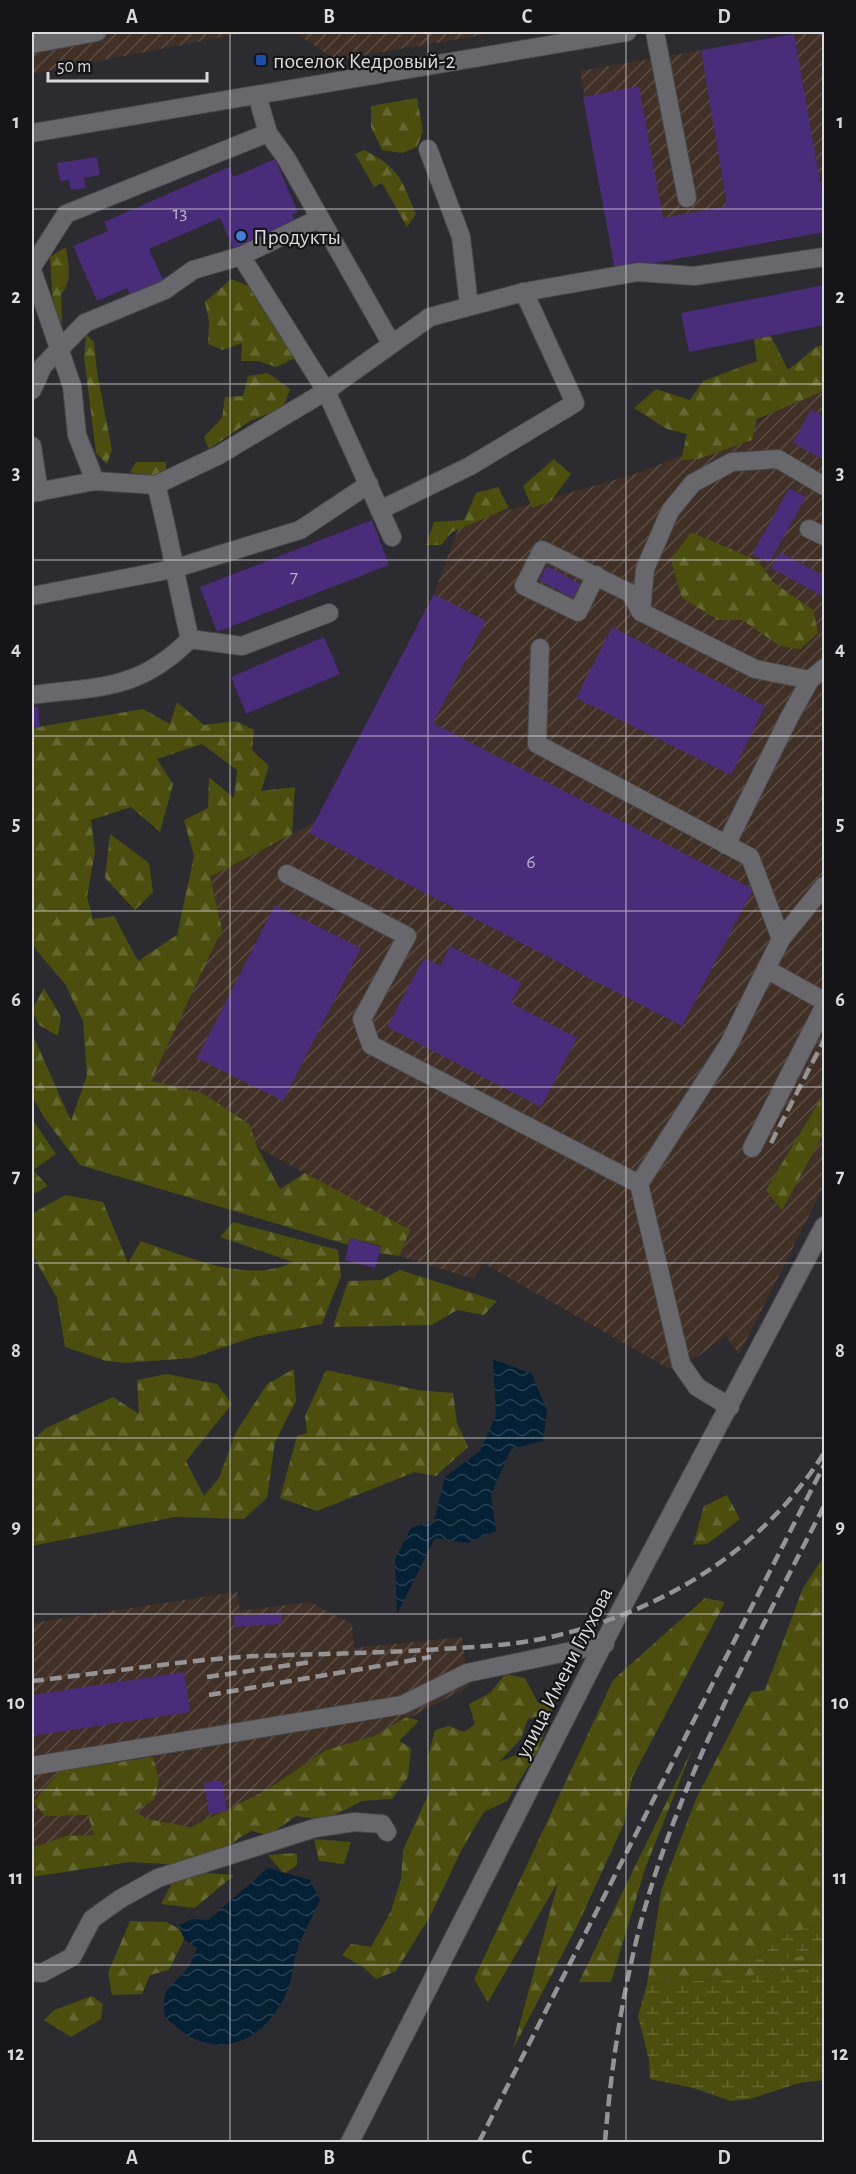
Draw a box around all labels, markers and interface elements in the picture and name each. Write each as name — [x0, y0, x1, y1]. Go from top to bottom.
text: A — [126, 7, 138, 27]
text: B — [323, 7, 335, 27]
text: C — [522, 7, 533, 27]
text: D — [717, 7, 731, 27]
scale bar — [48, 45, 207, 83]
place label: поселок Кедровый-2 — [273, 50, 455, 72]
marker: поселок Кедровый-2 — [254, 53, 268, 67]
text: 50 m — [57, 58, 91, 76]
text: 1 — [12, 112, 20, 132]
text: 1 — [836, 112, 844, 132]
house number: 13 — [172, 203, 188, 223]
place label: Продукты — [253, 226, 341, 248]
marker: Продукты — [234, 229, 248, 243]
text: 2 — [11, 287, 21, 307]
text: 2 — [835, 287, 845, 307]
text: 3 — [12, 463, 20, 483]
text: 3 — [836, 463, 844, 483]
house number: 7 — [290, 567, 298, 587]
text: 4 — [11, 639, 21, 659]
text: 4 — [835, 639, 845, 659]
text: 5 — [12, 814, 20, 834]
text: 5 — [836, 814, 844, 834]
house number: 6 — [526, 852, 536, 872]
text: 6 — [11, 990, 21, 1010]
text: 6 — [835, 990, 845, 1010]
text: 7 — [12, 1166, 21, 1186]
text: 7 — [836, 1166, 845, 1186]
text: 8 — [11, 1341, 21, 1361]
text: 8 — [835, 1341, 845, 1361]
text: 9 — [11, 1517, 21, 1537]
text: 9 — [835, 1517, 845, 1537]
street label: улица Имени Глухова — [511, 1584, 616, 1762]
text: 10 — [7, 1693, 25, 1713]
text: 10 — [831, 1693, 849, 1713]
text: 11 — [9, 1868, 23, 1888]
text: 11 — [833, 1868, 847, 1888]
text: 12 — [8, 2044, 24, 2064]
text: 12 — [832, 2044, 848, 2064]
text: A — [126, 2148, 138, 2168]
text: B — [323, 2148, 335, 2168]
text: C — [522, 2148, 533, 2168]
text: D — [717, 2148, 731, 2168]

